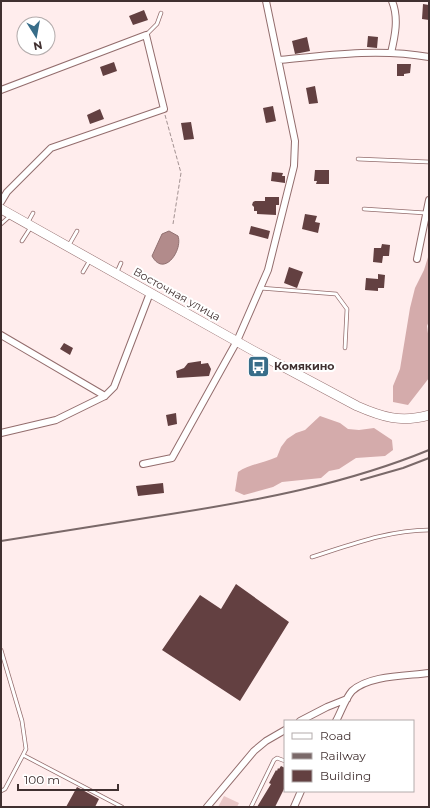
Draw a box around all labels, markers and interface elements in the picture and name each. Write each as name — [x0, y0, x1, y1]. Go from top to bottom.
north arrow — [16, 16, 56, 56]
text: N — [32, 38, 44, 54]
street label: Восточная улица — [131, 264, 223, 324]
bus stop icon: Комякино — [245, 353, 271, 379]
place label: Комякино — [274, 359, 335, 373]
legend — [284, 720, 414, 792]
text: Road — [320, 728, 351, 743]
text: Railway — [320, 748, 366, 763]
scale bar — [18, 766, 118, 792]
text: Building — [320, 768, 371, 783]
text: 100 m — [24, 772, 60, 787]

